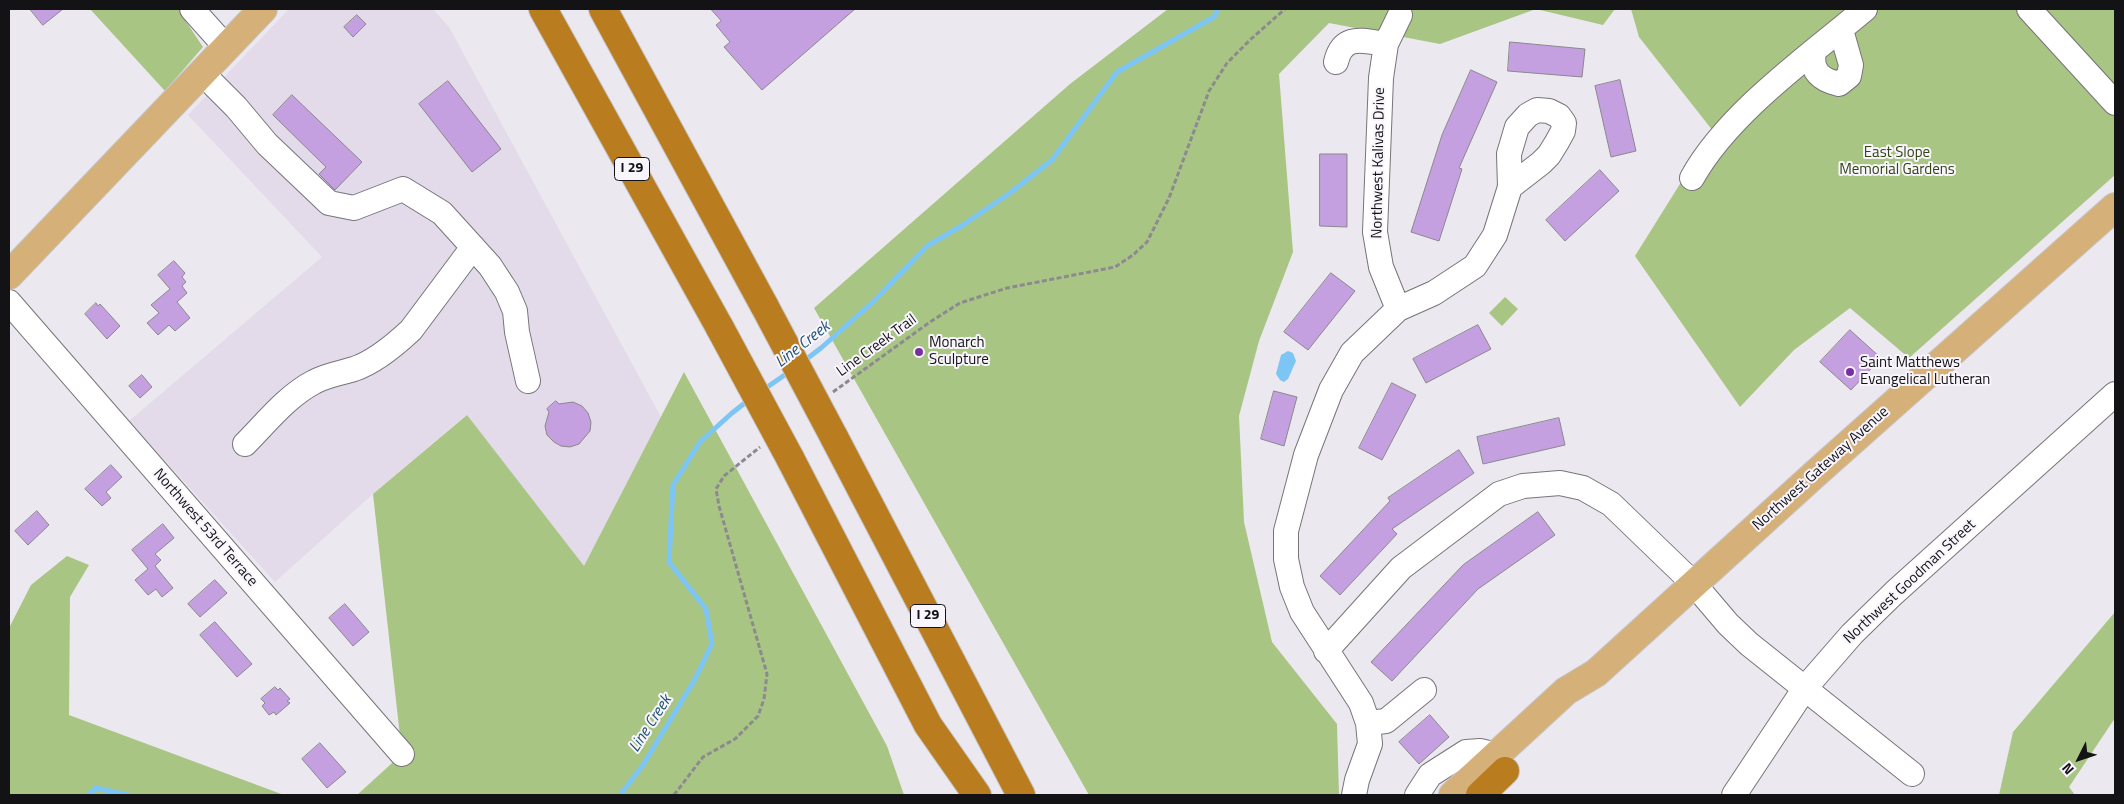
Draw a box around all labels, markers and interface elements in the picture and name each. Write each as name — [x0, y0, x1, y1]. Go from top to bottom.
street label: Northwest Kalivas Drive — [1369, 87, 1389, 239]
park label: East Slope Memorial Gardens — [1839, 144, 1955, 179]
road number: I 29 — [614, 157, 650, 180]
street label: Line Creek Trail — [834, 311, 920, 381]
water label: Line Creek — [772, 318, 834, 372]
place label: Monarch Sculpture — [929, 334, 989, 369]
marker: Monarch Sculpture — [913, 346, 925, 358]
place label: Saint Matthews Evangelical Lutheran — [1860, 354, 1990, 389]
marker: Saint Matthews Evangelical Lutheran — [1844, 366, 1856, 378]
street label: Northwest Gateway Avenue — [1749, 403, 1893, 535]
street label: Northwest 53rd Terrace — [149, 466, 261, 590]
street label: Northwest Goodman Street — [1840, 516, 1980, 648]
road number: I 29 — [910, 604, 946, 628]
water label: Line Creek — [626, 692, 676, 756]
north arrow — [2054, 734, 2104, 784]
text: N — [2056, 759, 2078, 780]

